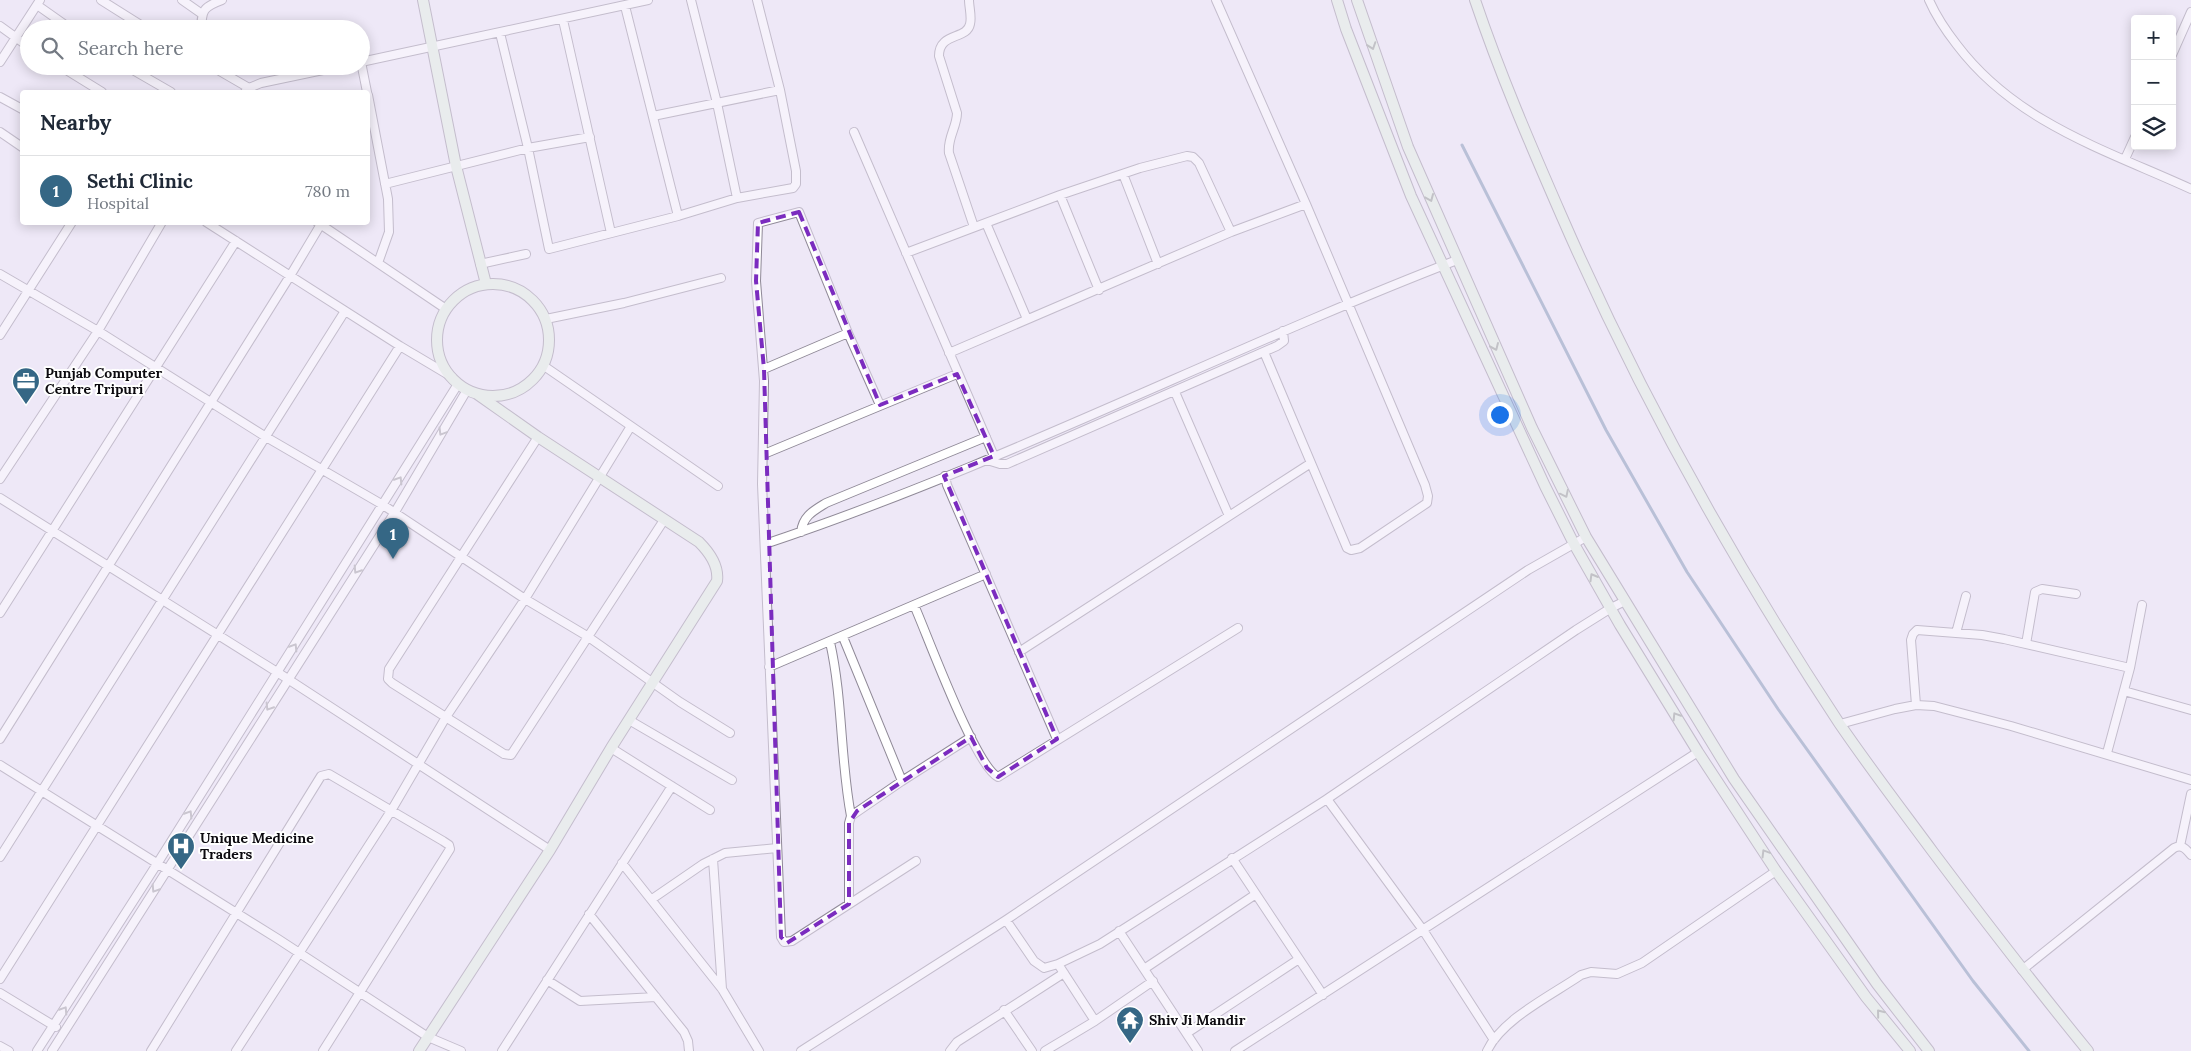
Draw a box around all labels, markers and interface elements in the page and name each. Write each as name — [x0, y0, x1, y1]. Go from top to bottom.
map controls — [2131, 15, 2176, 150]
button: + — [2131, 15, 2176, 60]
search box — [20, 20, 370, 75]
icon: search — [38, 34, 66, 62]
text: Search here — [78, 36, 184, 60]
one-way arrow — [1366, 41, 1376, 50]
button: − — [2131, 60, 2176, 105]
button: layers — [2131, 105, 2176, 150]
text: Nearby — [40, 109, 111, 136]
text: Sethi Clinic — [87, 169, 193, 193]
text: 1 — [53, 181, 59, 201]
text: 780 m — [305, 181, 350, 201]
text: Hospital — [87, 193, 149, 213]
one-way arrow — [1423, 193, 1434, 202]
one-way arrow — [1489, 342, 1499, 351]
place label: Punjab Computer Centre Tripuri — [45, 364, 162, 398]
office icon: Punjab Computer Centre Tripuri — [11, 366, 41, 405]
your location — [1487, 402, 1513, 428]
one-way arrow — [439, 427, 449, 436]
one-way arrow — [392, 476, 402, 485]
one-way arrow — [1558, 489, 1569, 498]
pin: 1 — [377, 518, 409, 559]
one-way arrow — [354, 565, 363, 574]
one-way arrow — [1589, 573, 1599, 582]
one-way arrow — [287, 643, 297, 652]
one-way arrow — [266, 702, 276, 711]
one-way arrow — [1673, 713, 1683, 722]
one-way arrow — [182, 810, 192, 819]
place label: Unique Medicine Traders — [200, 829, 314, 863]
hospital icon: Unique Medicine Traders — [166, 831, 196, 870]
one-way arrow — [1761, 849, 1771, 858]
one-way arrow — [152, 884, 162, 893]
temple icon: Shiv Ji Mandir — [1115, 1005, 1145, 1044]
one-way arrow — [57, 1006, 67, 1015]
one-way arrow — [1877, 1010, 1885, 1019]
place label: Shiv Ji Mandir — [1149, 1011, 1246, 1029]

